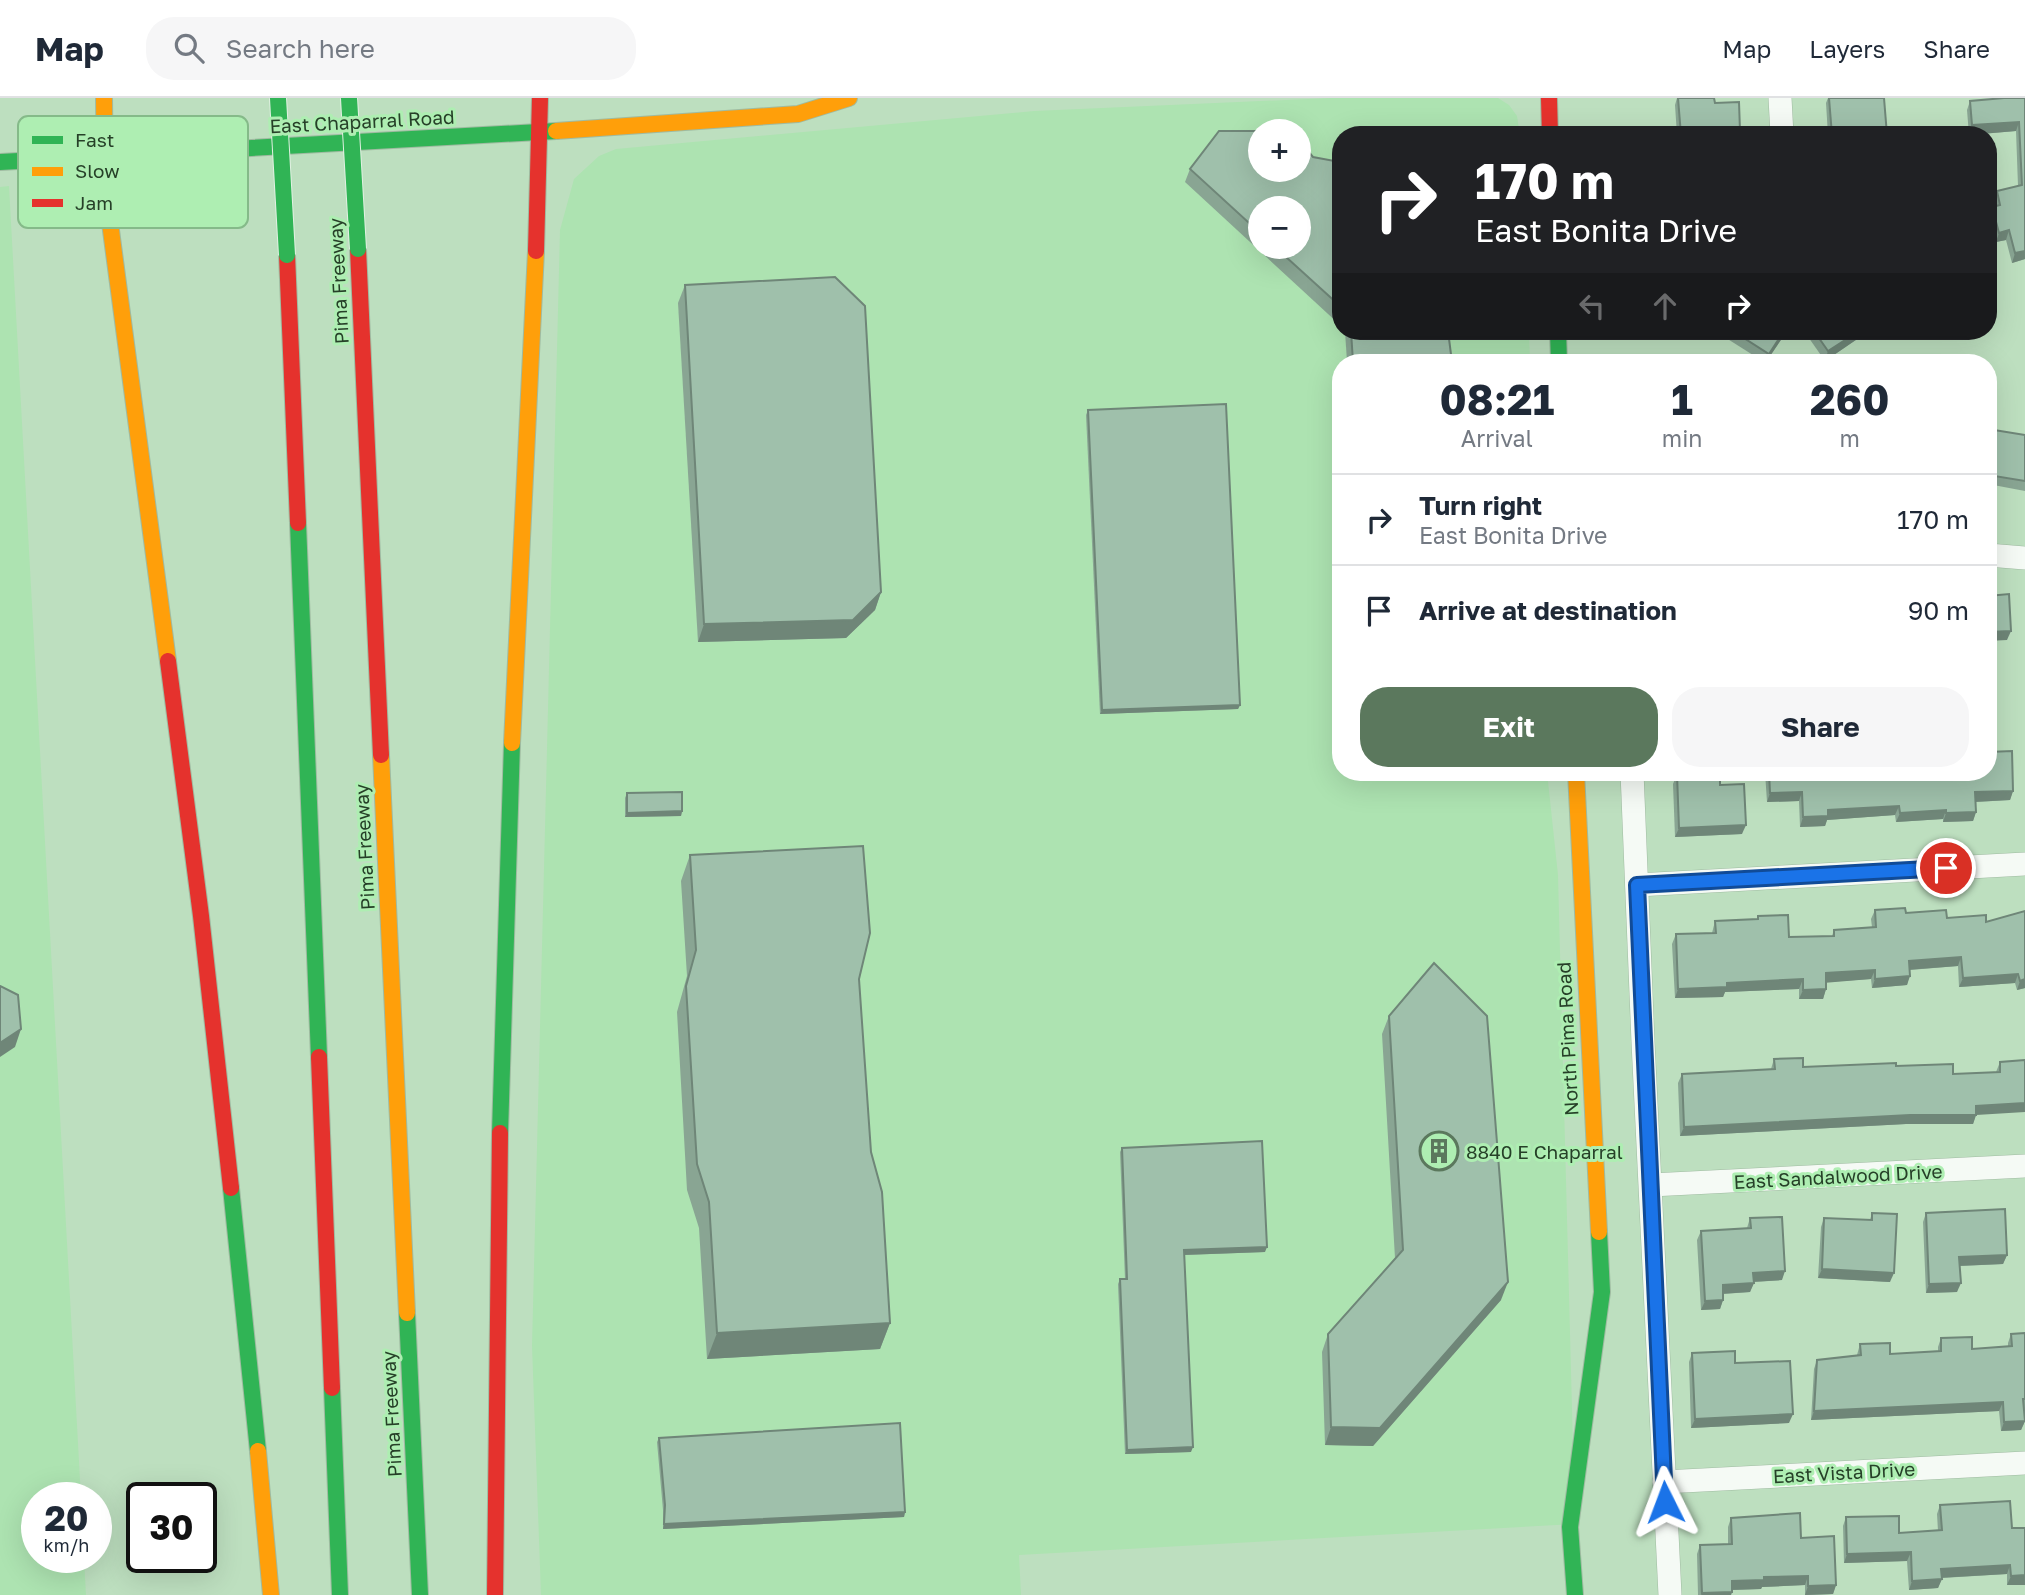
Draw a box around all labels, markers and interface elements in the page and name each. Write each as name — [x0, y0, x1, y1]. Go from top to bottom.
search box — [146, 17, 636, 80]
text: Map — [35, 29, 104, 68]
icon: search — [170, 29, 208, 67]
text: Search here — [226, 33, 375, 64]
text: Map — [1722, 34, 1771, 63]
text: Layers — [1809, 34, 1885, 63]
text: Share — [1923, 34, 1990, 63]
street label: East Chaparral Road — [269, 105, 455, 137]
legend — [18, 116, 248, 228]
map controls — [1248, 119, 1311, 259]
button: + — [1248, 119, 1311, 182]
text: Fast — [75, 128, 114, 151]
text: 170 m — [1475, 151, 1614, 210]
icon: right — [1360, 154, 1451, 245]
text: Slow — [75, 159, 120, 182]
text: Jam — [75, 191, 113, 214]
button: − — [1248, 196, 1311, 259]
text: East Bonita Drive — [1475, 211, 1737, 249]
street label: Pima Freeway — [323, 217, 353, 345]
icon: left — [1573, 287, 1611, 325]
icon: ahead — [1646, 287, 1684, 325]
icon: right — [1719, 287, 1757, 325]
text: 08:21 — [1439, 374, 1554, 424]
text: 1 — [1671, 374, 1693, 424]
text: 260 — [1810, 374, 1890, 424]
text: Arrival — [1461, 424, 1533, 452]
text: min — [1662, 424, 1702, 452]
text: m — [1840, 424, 1860, 452]
text: Turn right — [1419, 490, 1542, 521]
icon: right — [1360, 501, 1398, 539]
text: 170 m — [1897, 504, 1969, 535]
text: East Bonita Drive — [1419, 521, 1607, 549]
icon: arrive — [1360, 592, 1398, 630]
text: Arrive at destination — [1419, 595, 1677, 626]
text: 90 m — [1908, 595, 1969, 626]
button: Exit — [1360, 687, 1658, 767]
button: Share — [1672, 687, 1969, 767]
street label: Pima Freeway — [349, 783, 379, 911]
pin — [1916, 838, 1976, 898]
icon: arrive — [1927, 849, 1965, 887]
street label: North Pima Road — [1551, 961, 1583, 1117]
building icon: 8840 E Chaparral — [1418, 1130, 1460, 1172]
place label: 8840 E Chaparral — [1466, 1140, 1623, 1163]
street label: East Sandalwood Drive — [1733, 1159, 1943, 1193]
street label: Pima Freeway — [376, 1350, 406, 1478]
street label: East Vista Drive — [1772, 1457, 1916, 1487]
position arrow — [1628, 1465, 1702, 1539]
speed limit sign: 30 — [126, 1482, 217, 1573]
text: 20 — [44, 1497, 89, 1539]
text: km/h — [44, 1534, 89, 1556]

